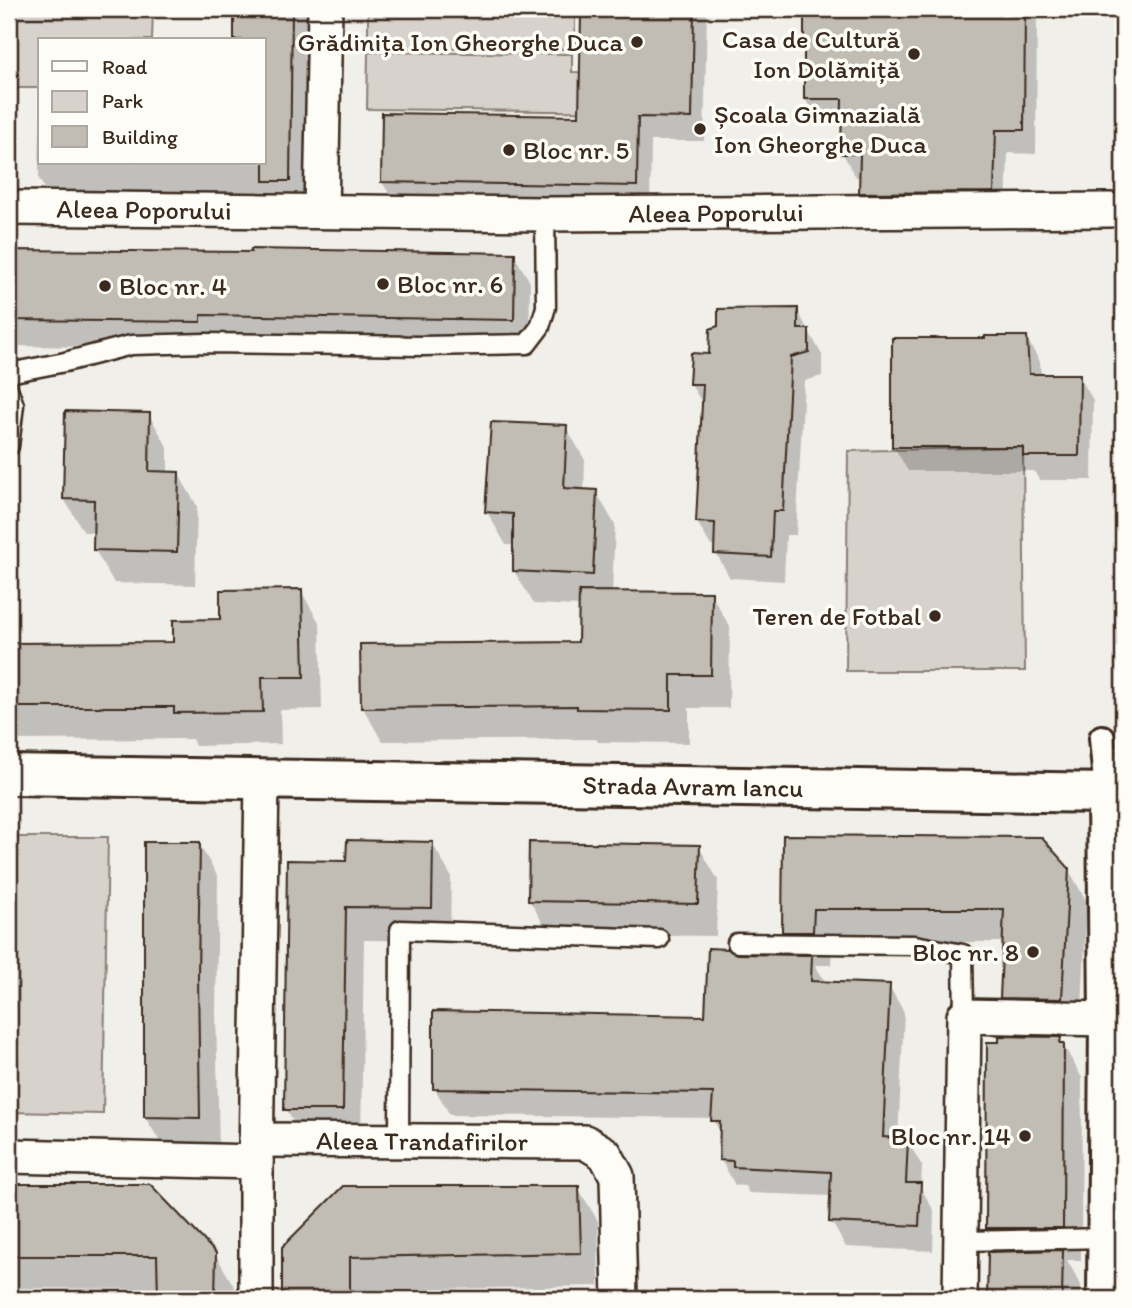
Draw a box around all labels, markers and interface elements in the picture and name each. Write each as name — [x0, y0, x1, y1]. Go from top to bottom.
place label: Casa de Cultură Ion Dolămiță — [722, 23, 900, 85]
place label: Grădinița Ion Gheorghe Duca — [297, 26, 623, 58]
marker: Grădinița Ion Gheorghe Duca — [629, 34, 645, 50]
legend — [38, 38, 266, 164]
marker: Casa de Cultură Ion Dolămiță — [906, 46, 922, 62]
text: Road — [102, 54, 148, 79]
text: Park — [102, 88, 144, 113]
place label: Școala Gimnazială Ion Gheorghe Duca — [714, 98, 927, 160]
marker: Școala Gimnazială Ion Gheorghe Duca — [692, 121, 708, 137]
text: Building — [102, 124, 178, 149]
place label: Bloc nr. 5 — [523, 134, 629, 166]
marker: Bloc nr. 5 — [501, 142, 517, 158]
street label: Aleea Poporului — [56, 193, 232, 226]
street label: Aleea Poporului — [628, 196, 804, 229]
place label: Bloc nr. 6 — [397, 268, 503, 300]
place label: Bloc nr. 4 — [119, 270, 227, 302]
marker: Bloc nr. 6 — [375, 276, 391, 292]
marker: Bloc nr. 4 — [97, 278, 113, 294]
place label: Teren de Fotbal — [753, 600, 921, 632]
marker: Teren de Fotbal — [927, 608, 943, 624]
street label: Strada Avram Iancu — [582, 768, 804, 804]
place label: Bloc nr. 8 — [912, 936, 1019, 968]
marker: Bloc nr. 8 — [1025, 944, 1041, 960]
place label: Bloc nr. 14 — [891, 1120, 1011, 1152]
street label: Aleea Trandafirilor — [316, 1124, 529, 1158]
marker: Bloc nr. 14 — [1017, 1128, 1033, 1144]

